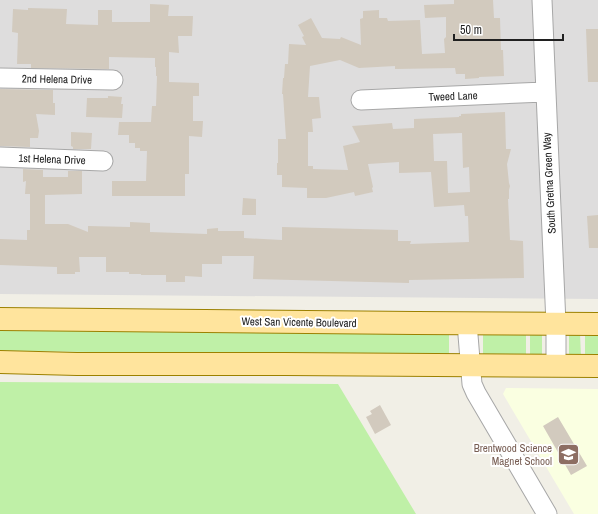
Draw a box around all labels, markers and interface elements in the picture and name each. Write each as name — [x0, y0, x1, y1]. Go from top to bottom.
scale bar — [454, 16, 563, 42]
text: 50 m — [460, 22, 482, 38]
street label: 2nd Helena Drive — [22, 71, 92, 87]
street label: Tweed Lane — [428, 88, 478, 104]
street label: South Gretna Green Way — [539, 131, 559, 234]
street label: 1st Helena Drive — [18, 151, 86, 167]
street label: West San Vicente Boulevard — [241, 314, 357, 330]
place label: Brentwood Science Magnet School — [474, 441, 552, 468]
school or university icon: Brentwood Science Magnet School — [555, 441, 581, 467]

